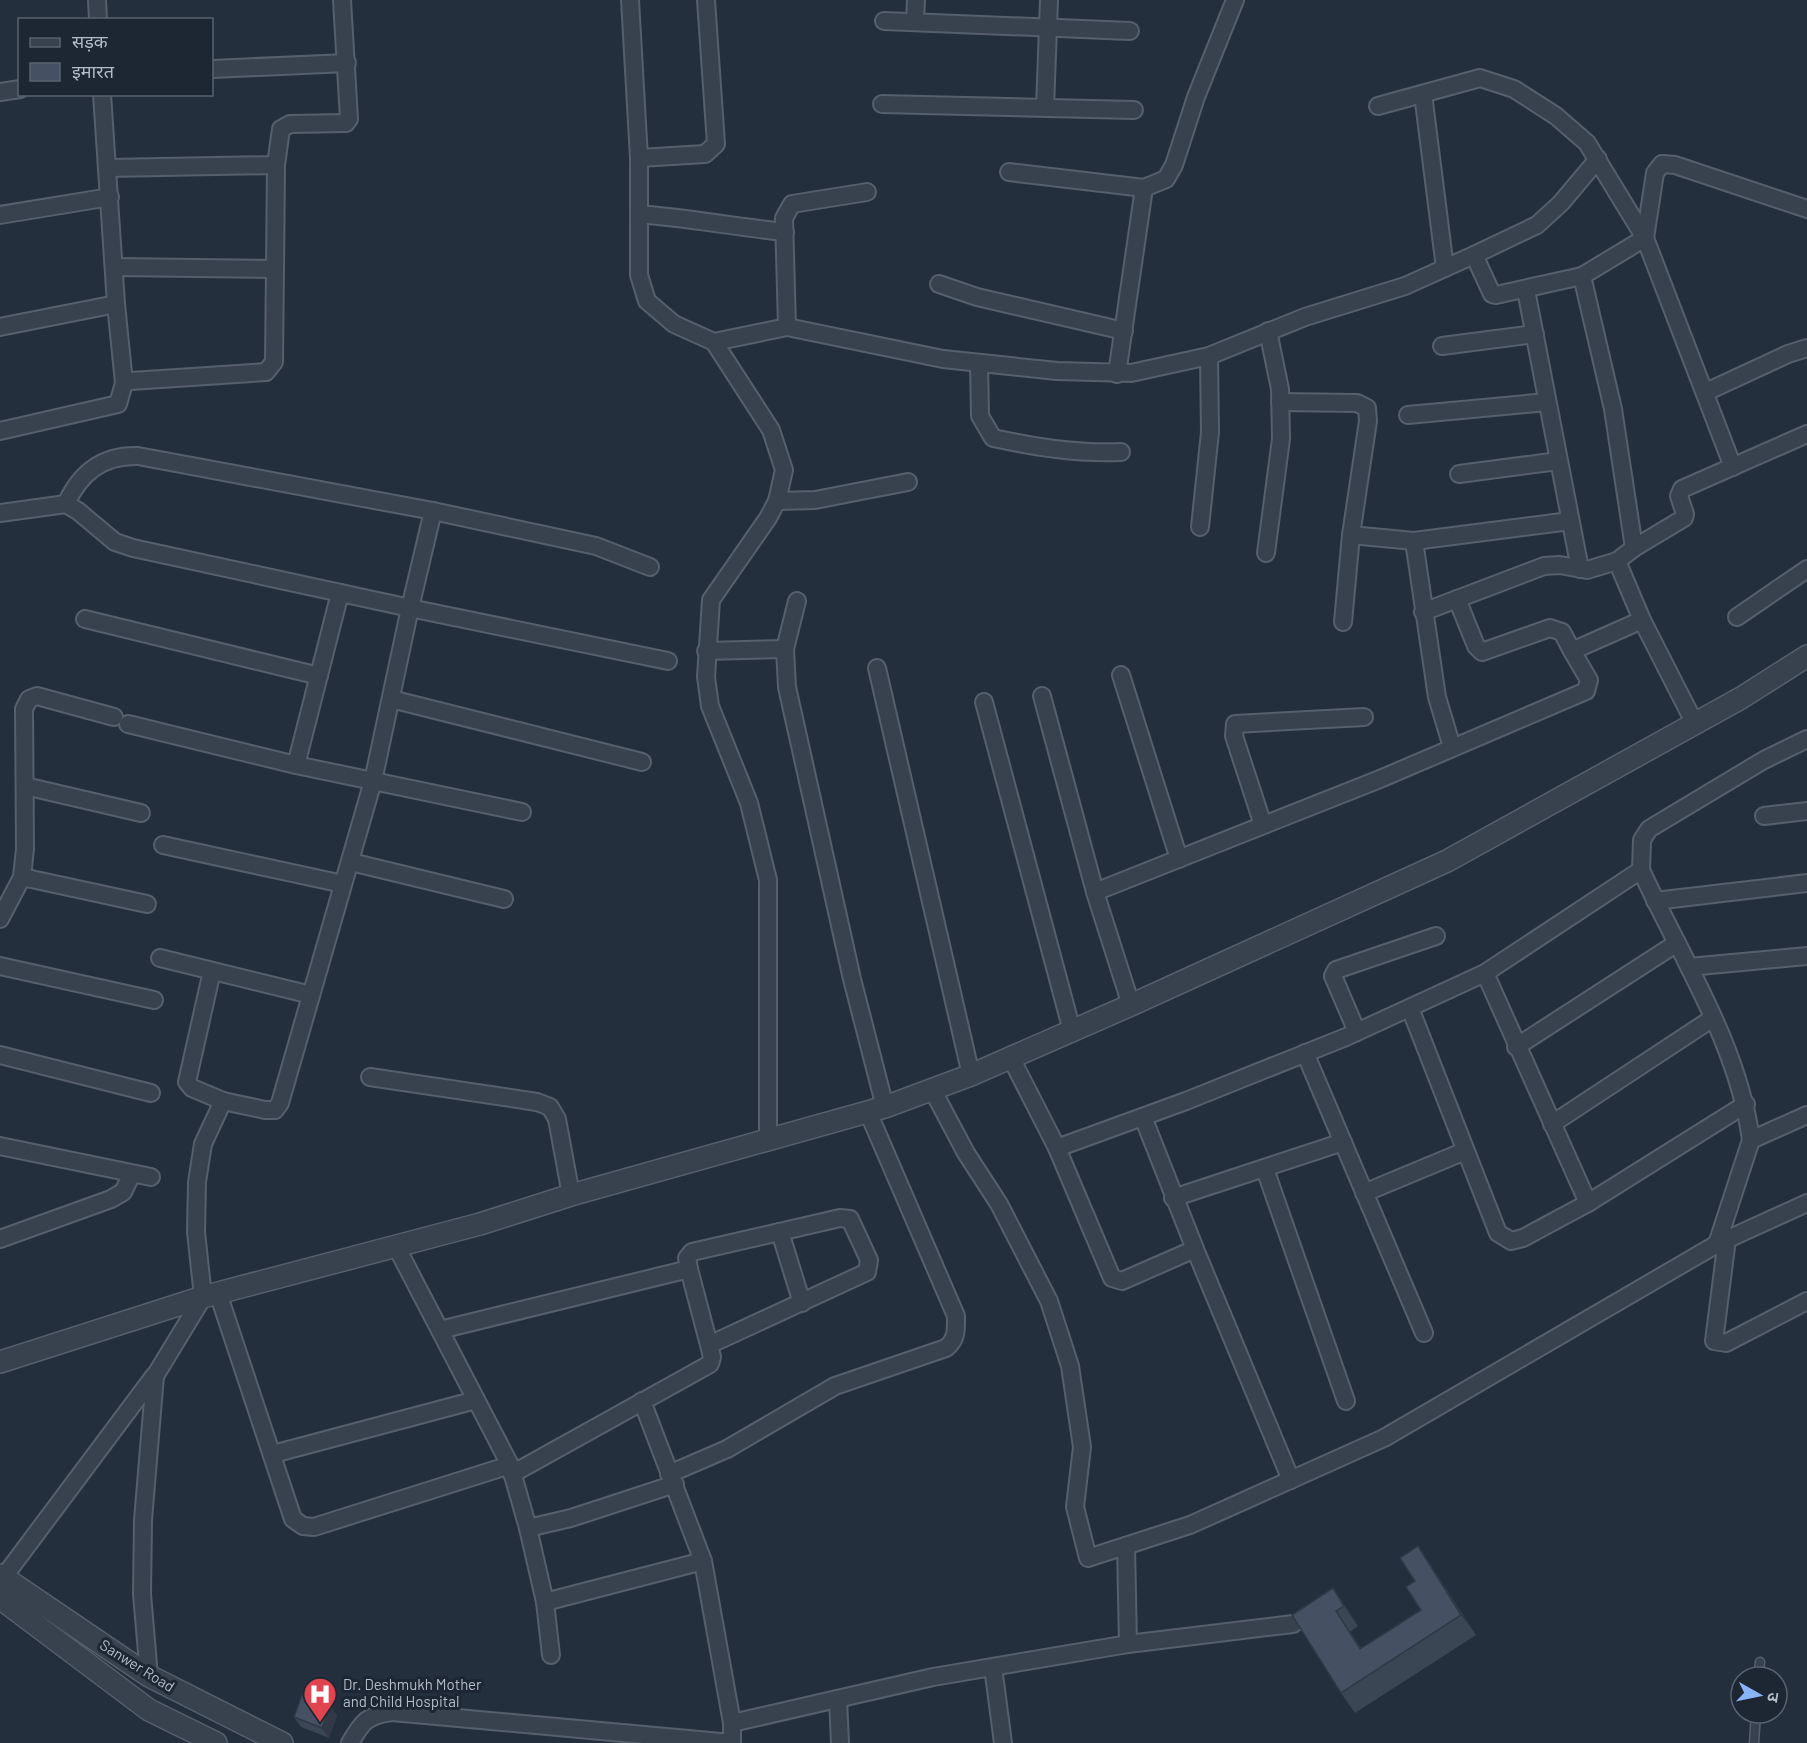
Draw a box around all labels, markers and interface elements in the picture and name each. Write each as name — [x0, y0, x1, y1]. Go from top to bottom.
legend — [18, 18, 213, 96]
text: सड़क — [72, 30, 109, 52]
text: इमारत — [72, 60, 115, 82]
street label: Sanwer Road — [97, 1635, 178, 1695]
north arrow — [1729, 1665, 1789, 1725]
place label: Dr. Deshmukh Mother and Child Hospital — [343, 1675, 482, 1710]
hospital icon: Dr. Deshmukh Mother and Child Hospital — [302, 1676, 338, 1723]
text: उ — [1764, 1691, 1784, 1704]

